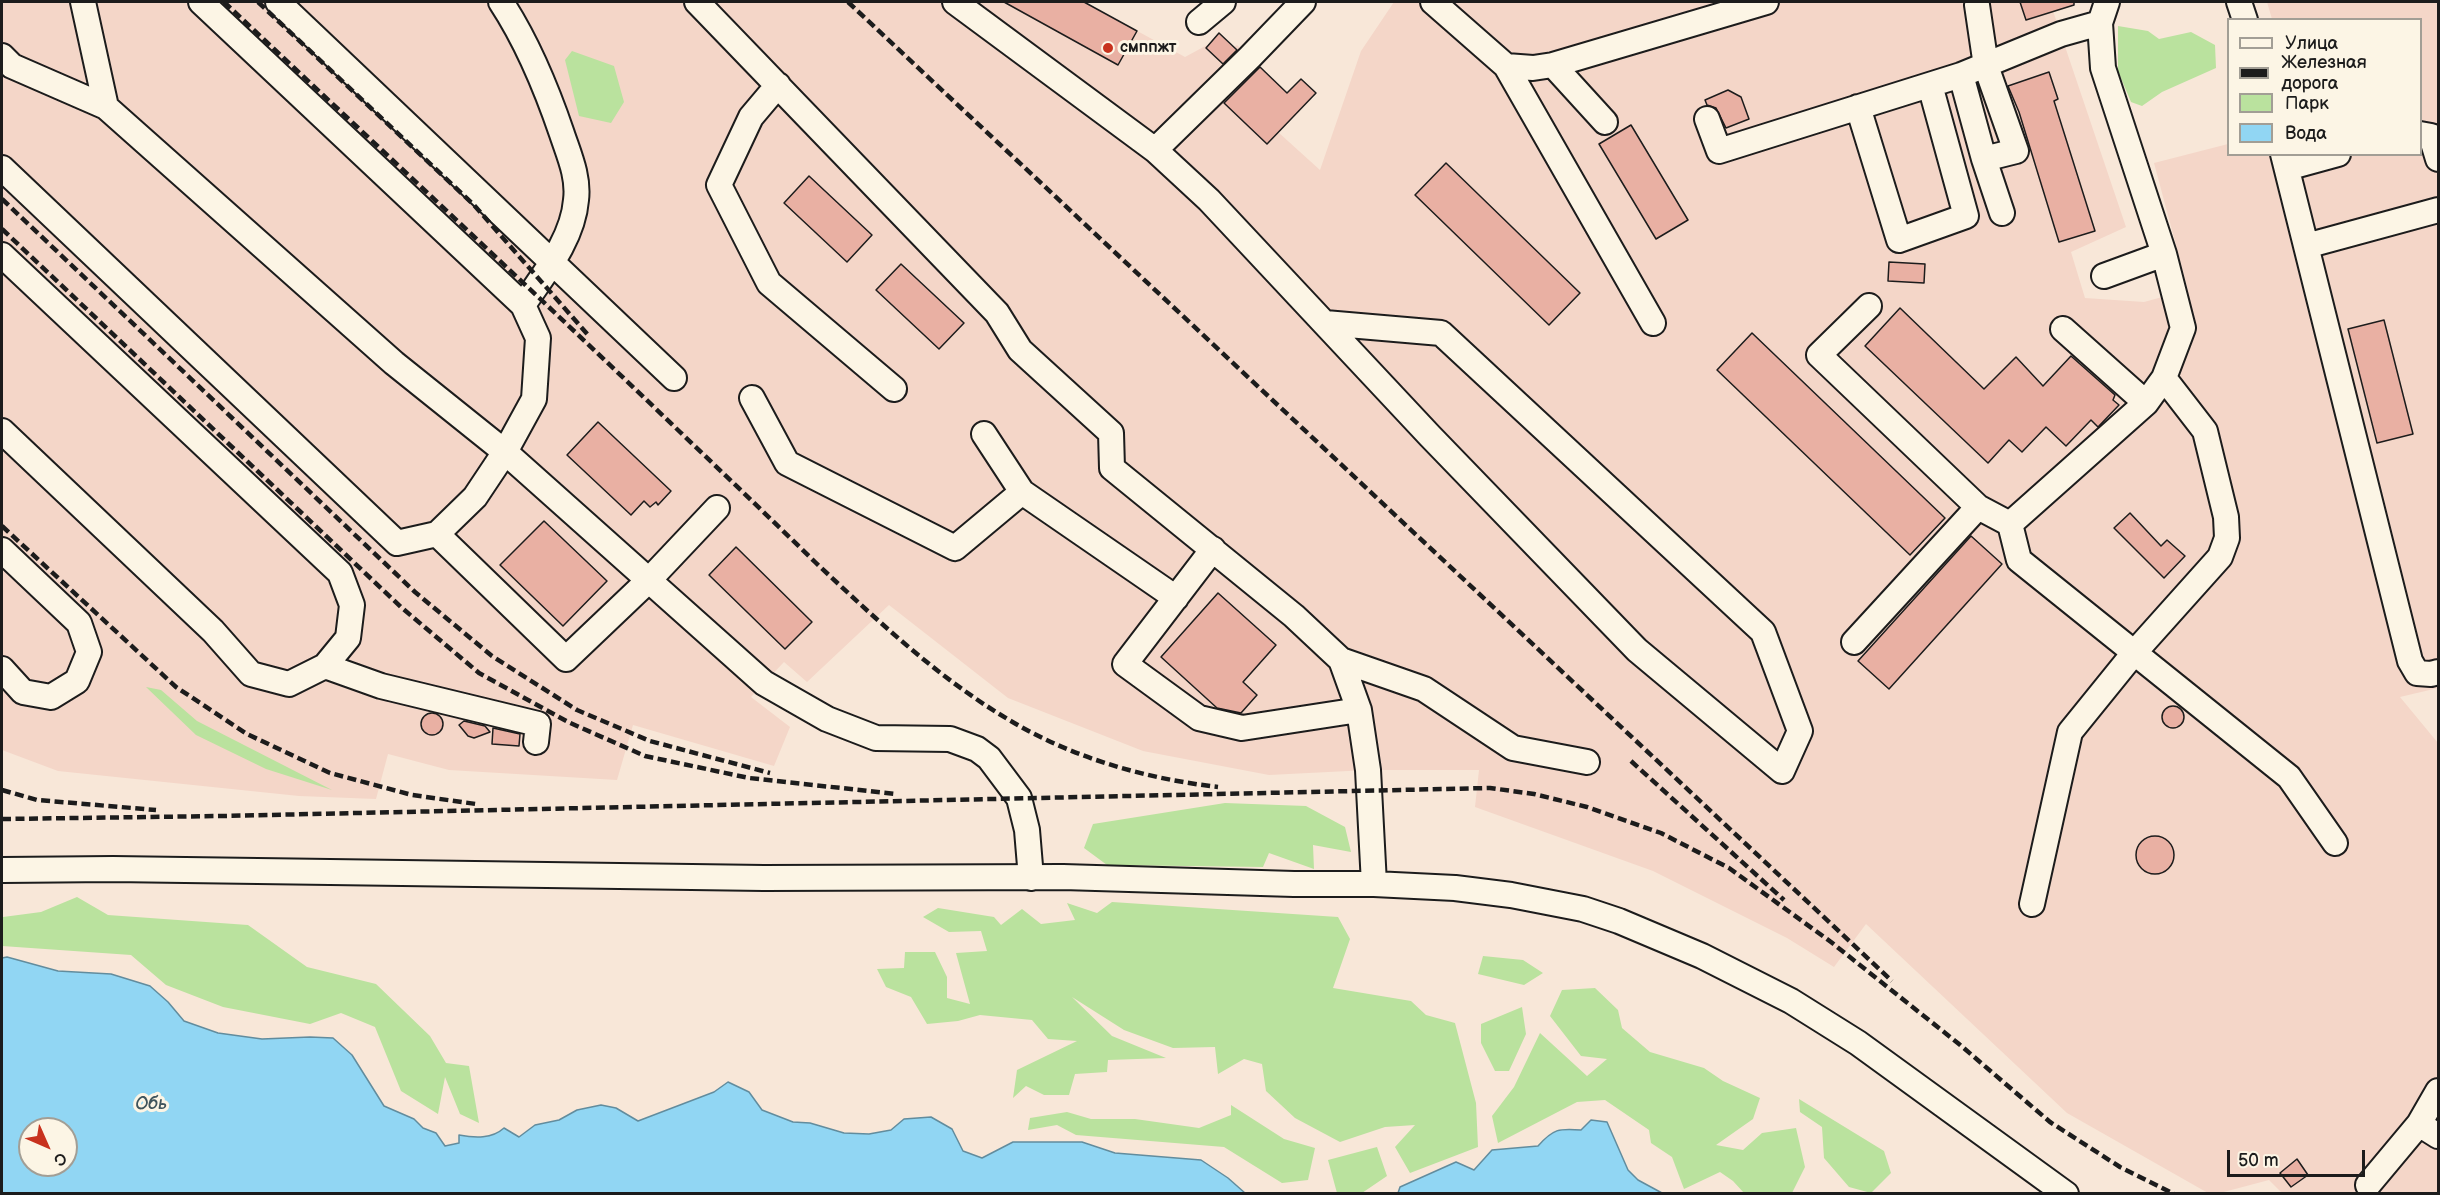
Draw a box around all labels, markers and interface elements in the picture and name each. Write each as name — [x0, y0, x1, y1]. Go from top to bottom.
legend — [2227, 18, 2422, 156]
text: Улица — [2285, 33, 2338, 54]
place label: смппжт — [1120, 38, 1176, 58]
marker: смппжт — [1101, 41, 1115, 55]
text: Железная дорога — [2281, 52, 2367, 94]
text: Парк — [2285, 93, 2329, 114]
text: Вода — [2285, 123, 2327, 144]
water label: Обь — [135, 1093, 167, 1115]
north arrow — [18, 1117, 78, 1177]
scale bar — [2230, 1138, 2368, 1176]
text: С — [49, 1148, 70, 1169]
text: 50 m — [2238, 1150, 2279, 1171]

